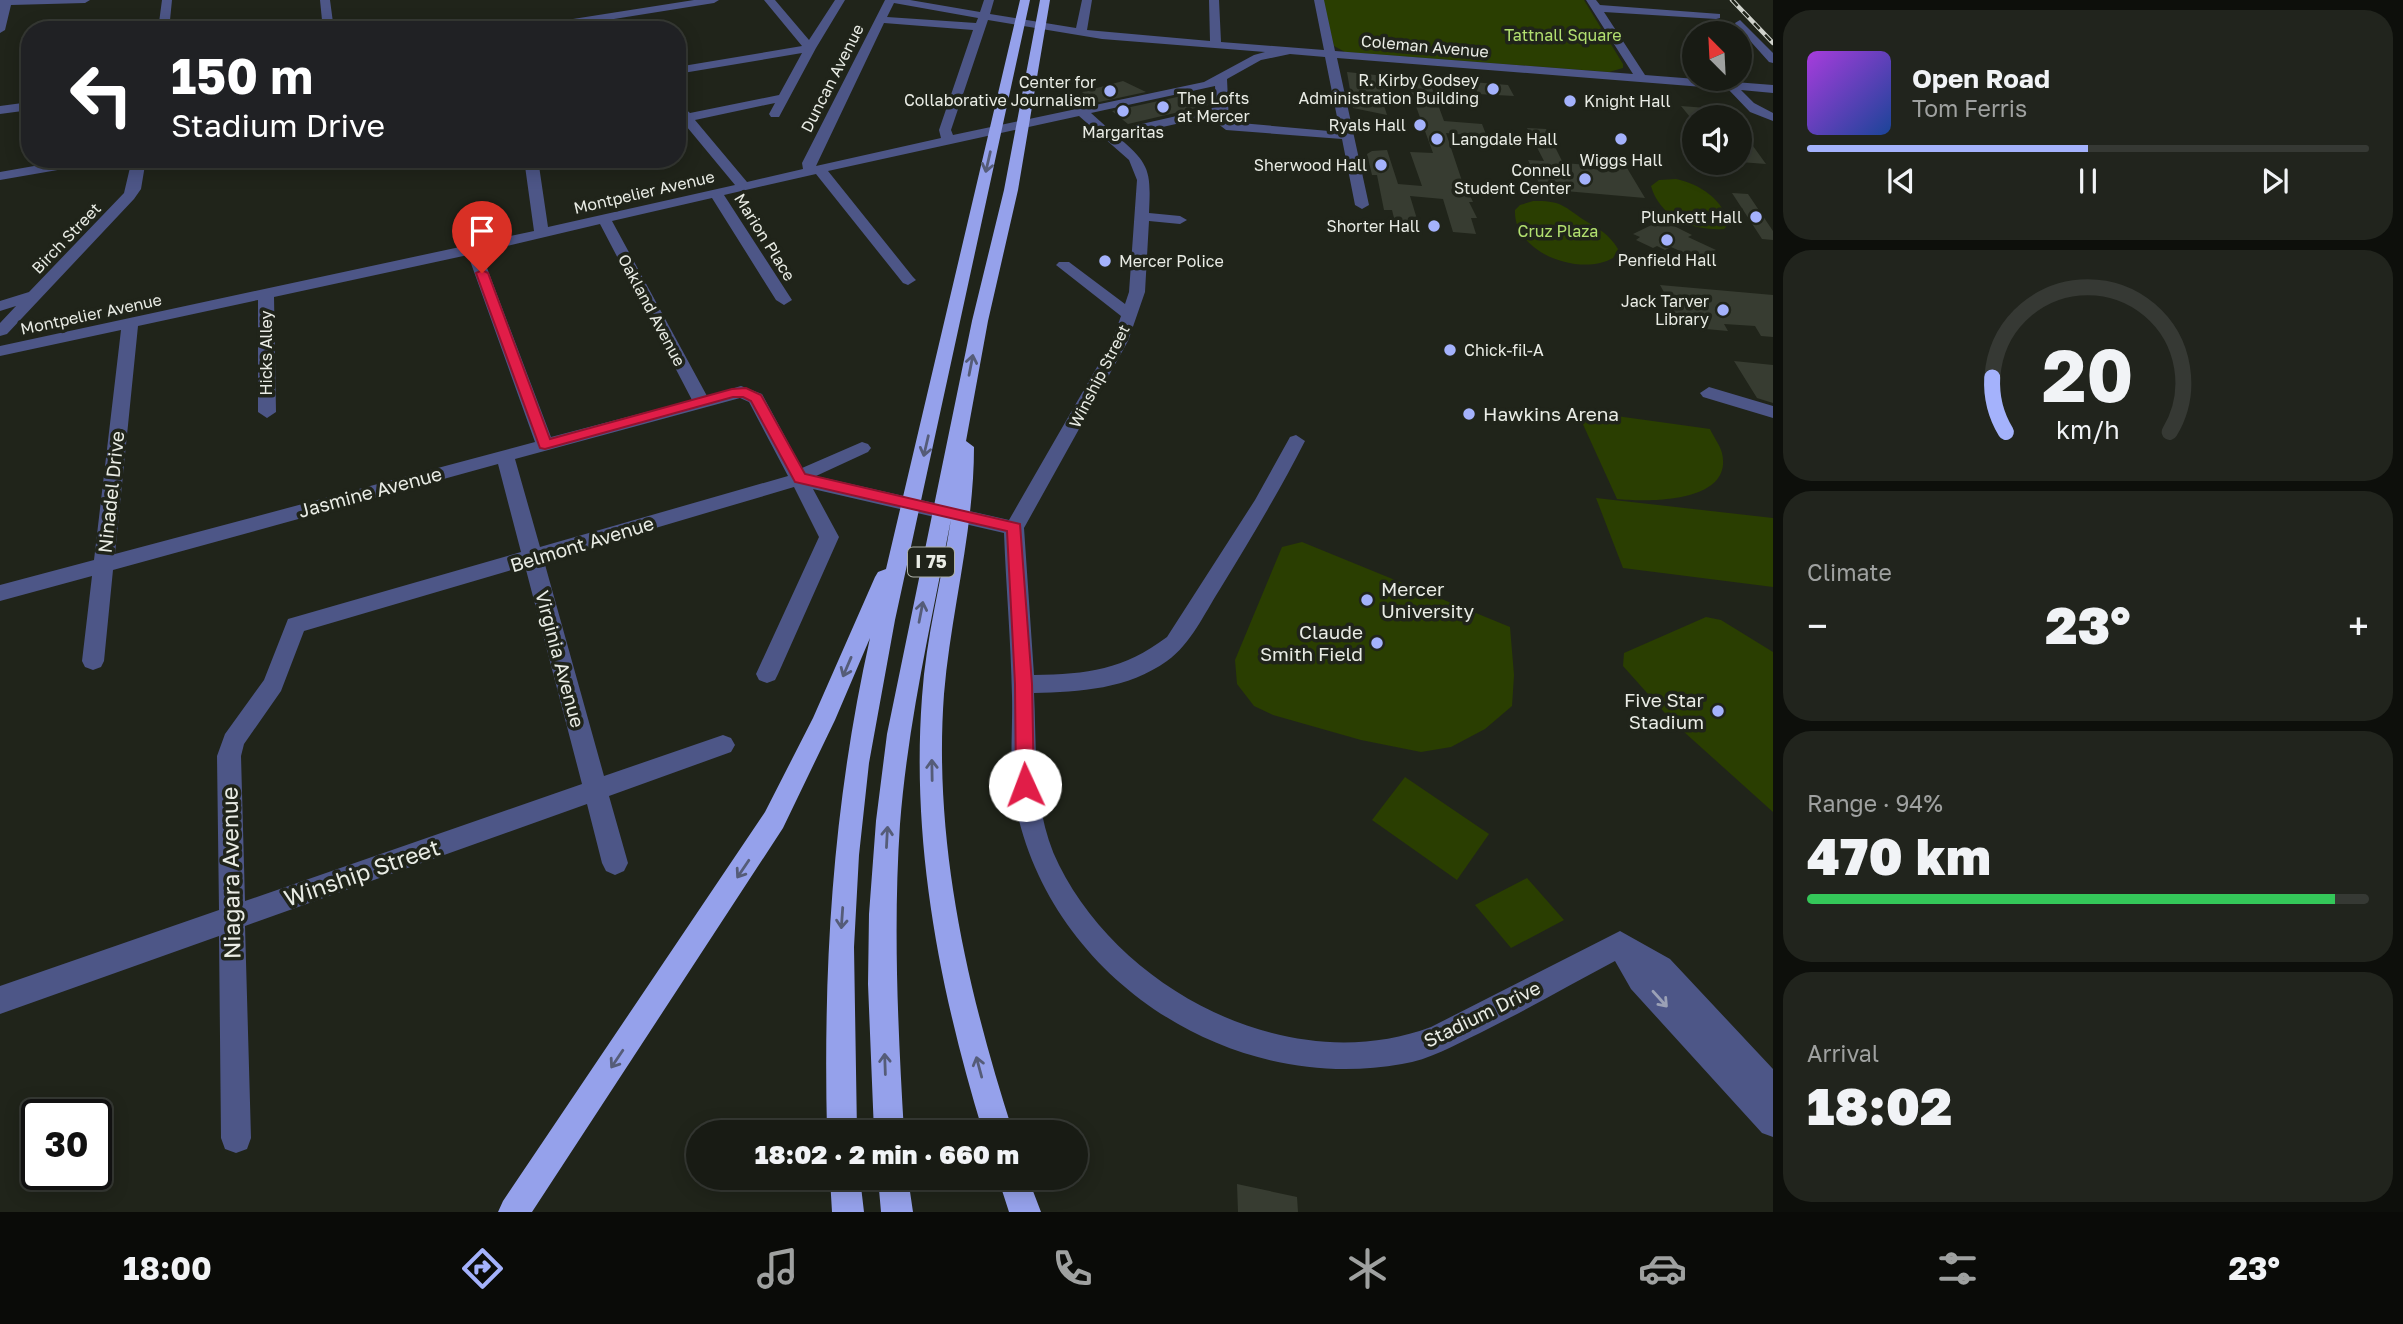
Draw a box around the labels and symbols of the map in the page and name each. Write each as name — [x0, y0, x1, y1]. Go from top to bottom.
street label: Duncan Avenue — [796, 21, 868, 135]
north arrow — [1682, 21, 1752, 91]
park label: Tattnall Square — [1504, 25, 1622, 45]
street label: Coleman Avenue — [1360, 30, 1490, 62]
place label: R. Kirby Godsey Administration Building — [1299, 70, 1479, 108]
place label: Center for Collaborative Journalism — [904, 72, 1096, 110]
marker: R. Kirby Godsey Administration Building — [1485, 81, 1501, 97]
marker: Center for Collaborative Journalism — [1102, 83, 1118, 99]
place label: The Lofts at Mercer — [1177, 88, 1250, 126]
place label: Knight Hall — [1584, 91, 1671, 111]
marker: Knight Hall — [1562, 93, 1578, 109]
marker: The Lofts at Mercer — [1155, 99, 1171, 115]
marker: Margaritas — [1115, 103, 1131, 119]
place label: Ryals Hall — [1329, 115, 1406, 135]
marker: Ryals Hall — [1412, 117, 1428, 133]
place label: Margaritas — [1082, 122, 1164, 142]
place label: Langdale Hall — [1451, 129, 1558, 149]
marker: Langdale Hall — [1429, 131, 1445, 147]
marker: Wiggs Hall — [1613, 131, 1629, 147]
one-way arrow — [981, 150, 994, 173]
place label: Wiggs Hall — [1579, 150, 1663, 170]
place label: Sherwood Hall — [1254, 155, 1367, 175]
marker: Sherwood Hall — [1373, 157, 1389, 173]
place label: Connell Student Center — [1454, 160, 1571, 198]
street label: Montpelier Avenue — [572, 166, 716, 218]
marker: Connell Student Center — [1577, 171, 1593, 187]
street label: Marion Place — [730, 190, 800, 284]
street label: Birch Street — [27, 198, 105, 278]
pin — [452, 201, 512, 273]
place label: Plunkett Hall — [1641, 207, 1742, 227]
marker: Plunkett Hall — [1748, 209, 1764, 225]
place label: Shorter Hall — [1326, 216, 1420, 236]
marker: Shorter Hall — [1426, 218, 1442, 234]
park label: Cruz Plaza — [1518, 221, 1598, 241]
marker: Penfield Hall — [1659, 232, 1675, 248]
street label: Oakland Avenue — [614, 250, 690, 370]
place label: Penfield Hall — [1617, 250, 1717, 270]
place label: Mercer Police — [1119, 251, 1224, 271]
marker: Mercer Police — [1097, 253, 1113, 269]
street label: Montpelier Avenue — [19, 289, 163, 339]
place label: Jack Tarver Library — [1621, 291, 1709, 329]
marker: Jack Tarver Library — [1715, 302, 1731, 318]
street label: Hicks Alley — [256, 310, 276, 396]
street label: Winship Street — [1064, 321, 1134, 431]
place label: Chick-fil-A — [1464, 340, 1544, 360]
marker: Chick-fil-A — [1442, 342, 1458, 358]
one-way arrow — [965, 354, 979, 377]
place label: Hawkins Arena — [1483, 402, 1619, 425]
marker: Hawkins Arena — [1461, 406, 1477, 422]
street label: Ninadel Drive — [93, 430, 128, 554]
one-way arrow — [919, 434, 932, 457]
street label: Jasmine Avenue — [296, 461, 444, 522]
street label: Belmont Avenue — [507, 511, 656, 576]
road number: I 75 — [908, 548, 954, 576]
place label: Mercer University — [1381, 577, 1474, 622]
street label: Virginia Avenue — [531, 588, 590, 730]
marker: Mercer University — [1359, 592, 1375, 608]
one-way arrow — [915, 601, 929, 624]
place label: Claude Smith Field — [1260, 620, 1363, 665]
marker: Claude Smith Field — [1369, 635, 1385, 651]
one-way arrow — [840, 656, 853, 677]
place label: Five Star Stadium — [1624, 688, 1705, 733]
marker: Five Star Stadium — [1710, 703, 1726, 719]
position arrow — [988, 748, 1062, 822]
one-way arrow — [925, 759, 939, 782]
street label: Niagara Avenue — [214, 787, 246, 959]
one-way arrow — [880, 826, 893, 849]
street label: Winship Street — [280, 832, 443, 912]
one-way arrow — [736, 859, 750, 878]
one-way arrow — [835, 907, 848, 929]
street label: Stadium Drive — [1420, 975, 1544, 1052]
one-way arrow — [1652, 990, 1668, 1008]
one-way arrow — [610, 1049, 624, 1068]
one-way arrow — [879, 1053, 892, 1076]
one-way arrow — [972, 1056, 985, 1078]
speed limit sign: 30 — [21, 1099, 112, 1190]

